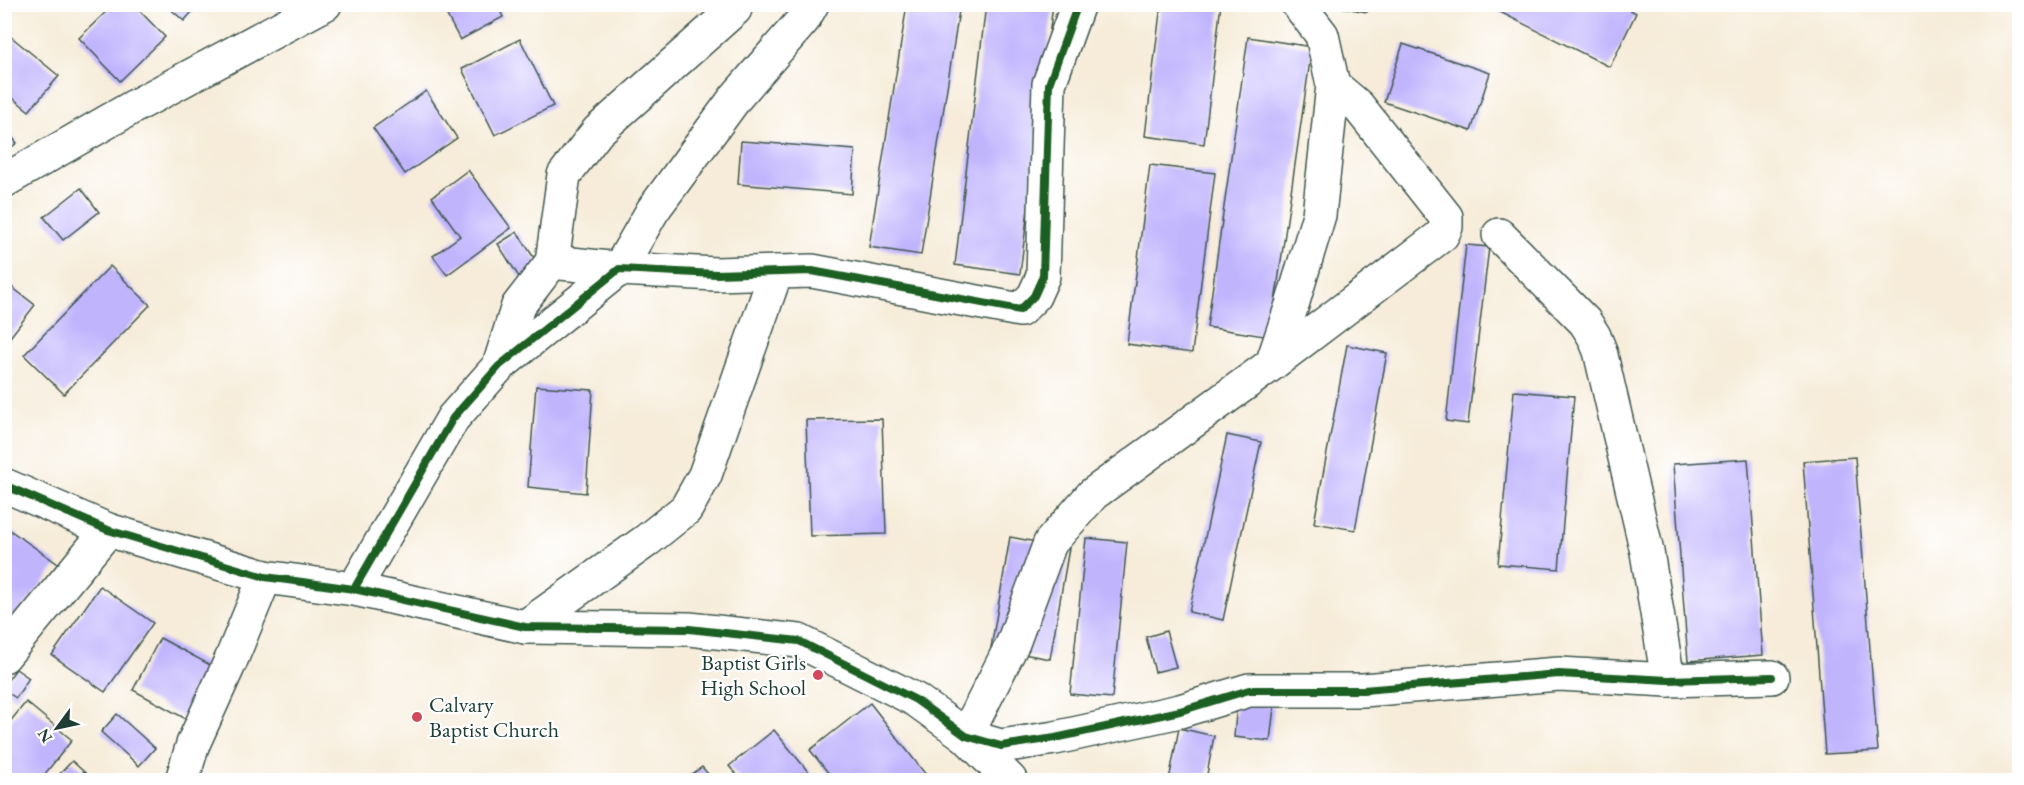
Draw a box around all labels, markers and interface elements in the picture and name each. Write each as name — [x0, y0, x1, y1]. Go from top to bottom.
place label: Baptist Girls High School — [700, 648, 806, 702]
marker: Baptist Girls High School — [811, 668, 825, 682]
place label: Calvary Baptist Church — [429, 690, 559, 744]
north arrow — [27, 698, 87, 758]
marker: Calvary Baptist Church — [410, 710, 424, 724]
text: N — [32, 725, 57, 747]

